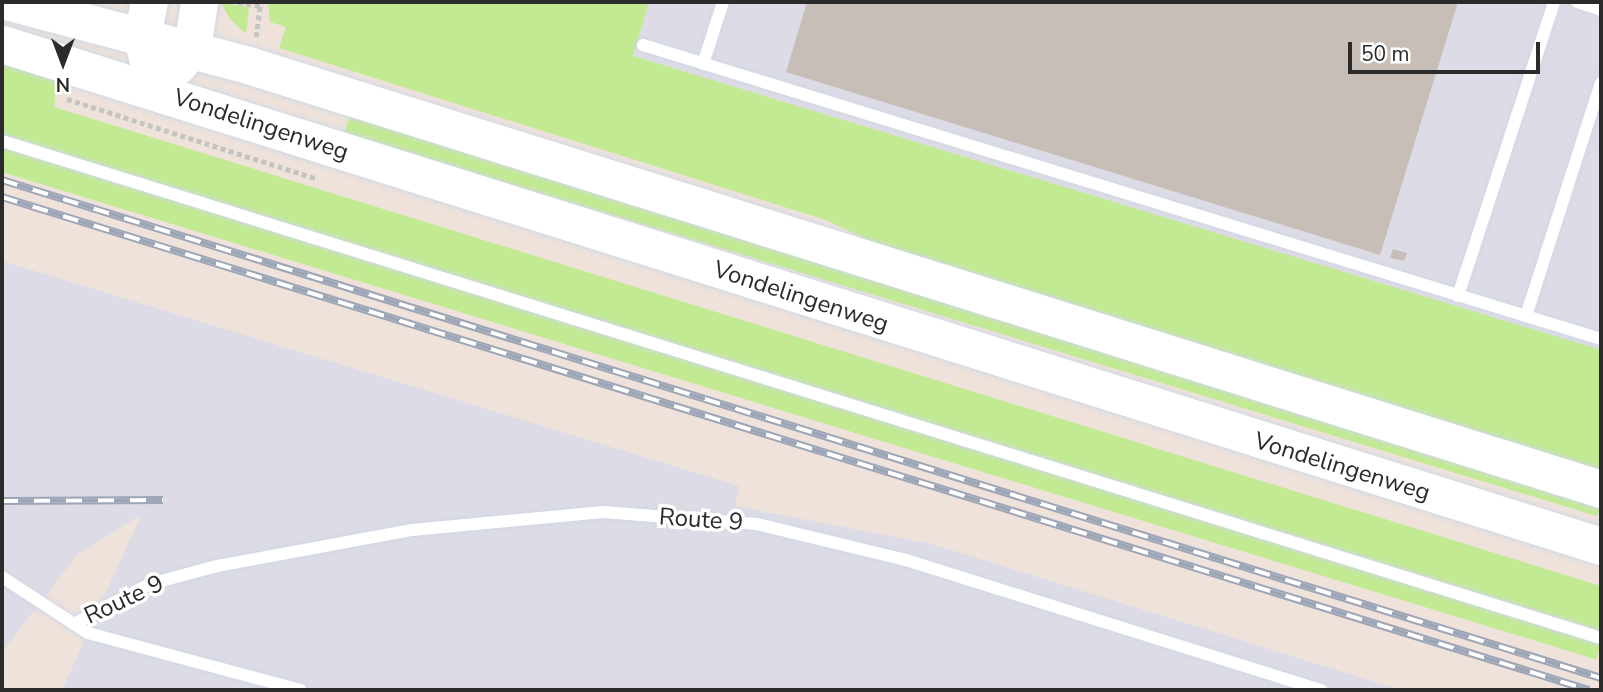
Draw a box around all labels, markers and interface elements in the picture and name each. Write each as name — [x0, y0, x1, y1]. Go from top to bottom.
north arrow — [28, 28, 98, 98]
scale bar — [1351, 28, 1544, 72]
text: 50 m — [1361, 40, 1410, 68]
text: N — [56, 71, 70, 97]
street label: Vondelingenweg — [170, 83, 352, 167]
street label: Vondelingenweg — [710, 255, 892, 339]
street label: Vondelingenweg — [1251, 427, 1433, 507]
street label: Route 9 — [658, 503, 744, 537]
street label: Route 9 — [80, 569, 168, 631]

